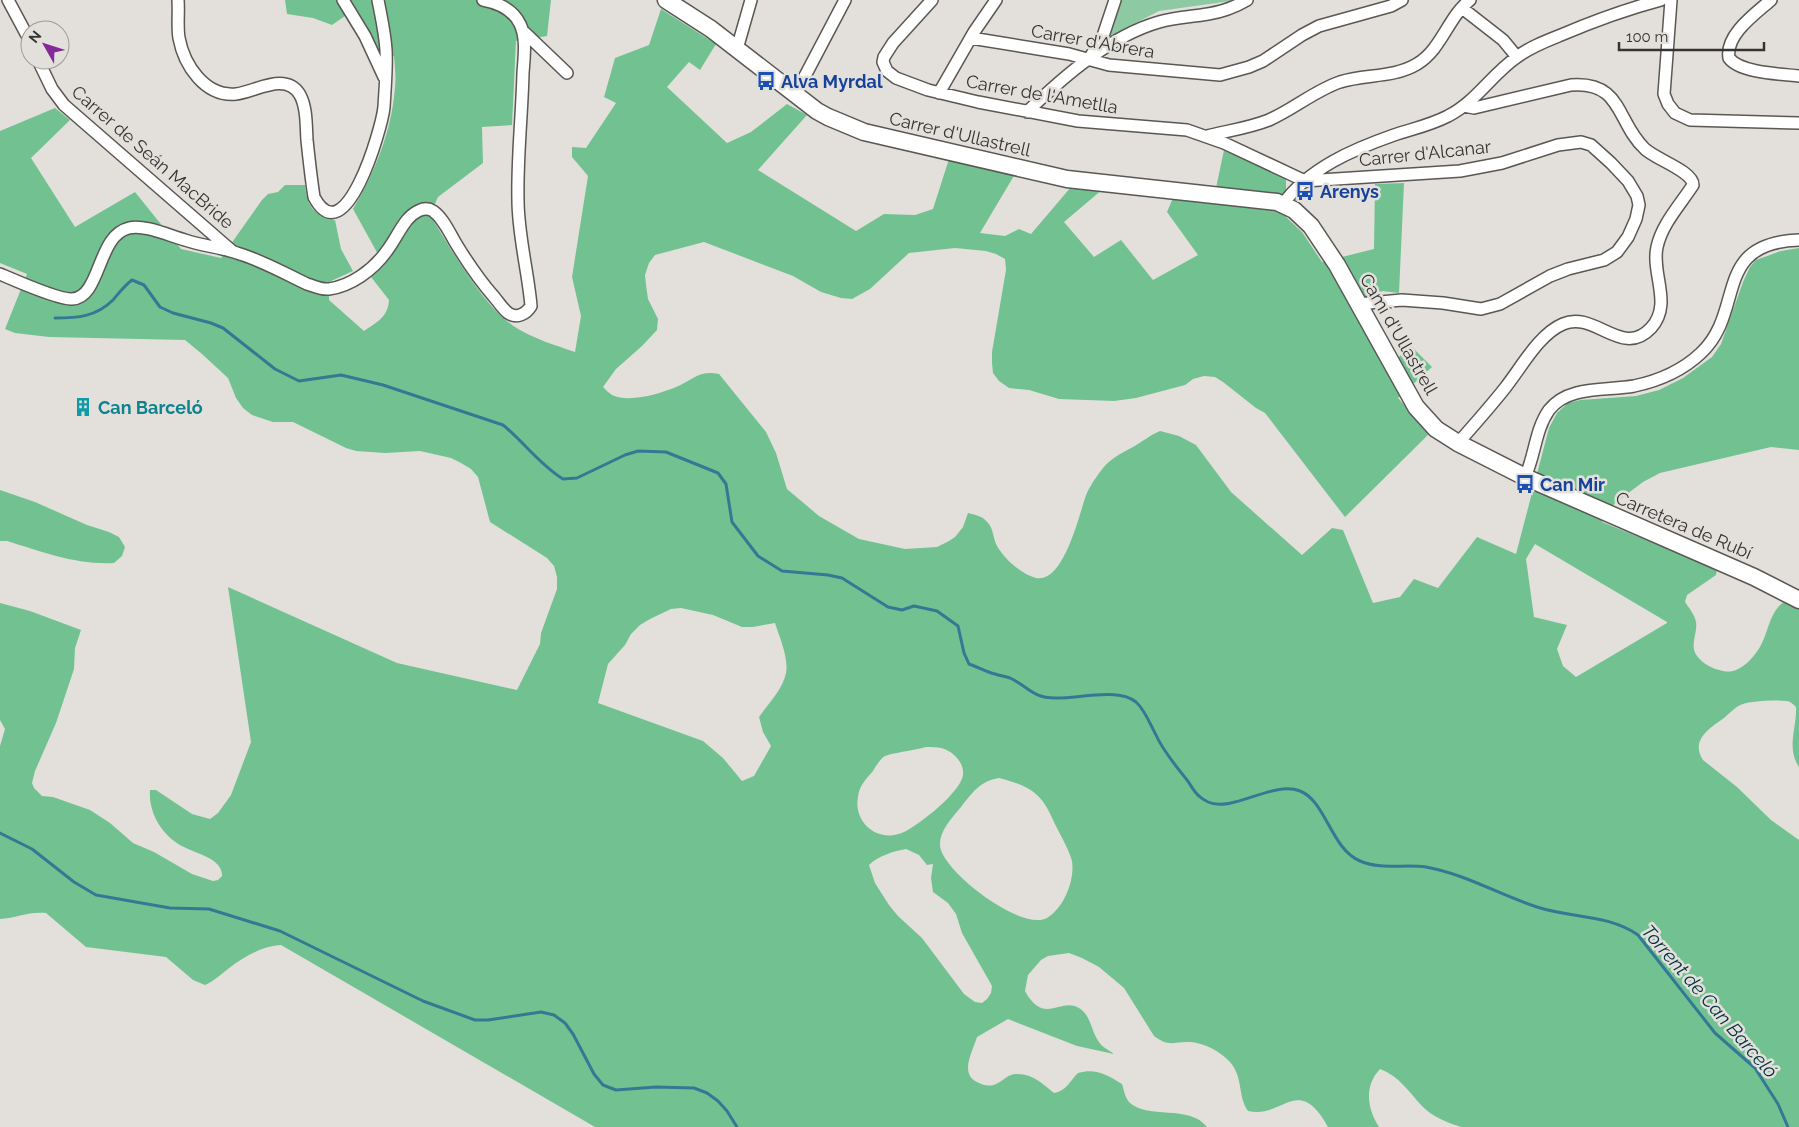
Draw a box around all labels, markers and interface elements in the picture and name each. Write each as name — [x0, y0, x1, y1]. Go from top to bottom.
north arrow — [20, 20, 70, 70]
street label: Carrer d'Abrera — [1030, 20, 1156, 62]
scale bar — [1619, 20, 1764, 52]
text: N — [25, 28, 44, 46]
text: 100 m — [1626, 28, 1668, 46]
bus stop icon: Alva Myrdal — [755, 70, 777, 92]
street label: Carrer de l'Ametlla — [964, 70, 1120, 118]
place label: Alva Myrdal — [781, 71, 883, 92]
street label: Carrer de Seán MacBride — [68, 81, 239, 233]
street label: Carrer d'Ullastrell — [887, 108, 1033, 161]
street label: Carrer d'Alcanar — [1358, 136, 1493, 170]
bus stop icon: Arenys — [1294, 180, 1316, 202]
place label: Arenys — [1320, 181, 1379, 202]
street label: Camí d'Ullastrell — [1356, 270, 1442, 398]
building icon: Can Barceló — [72, 396, 94, 418]
place label: Can Barceló — [98, 397, 203, 418]
bus stop icon: Can Mir — [1514, 473, 1536, 495]
place label: Can Mir — [1540, 474, 1605, 495]
street label: Carretera de Rubí — [1613, 487, 1755, 563]
water label: Torrent de Can Barceló — [1638, 920, 1782, 1082]

